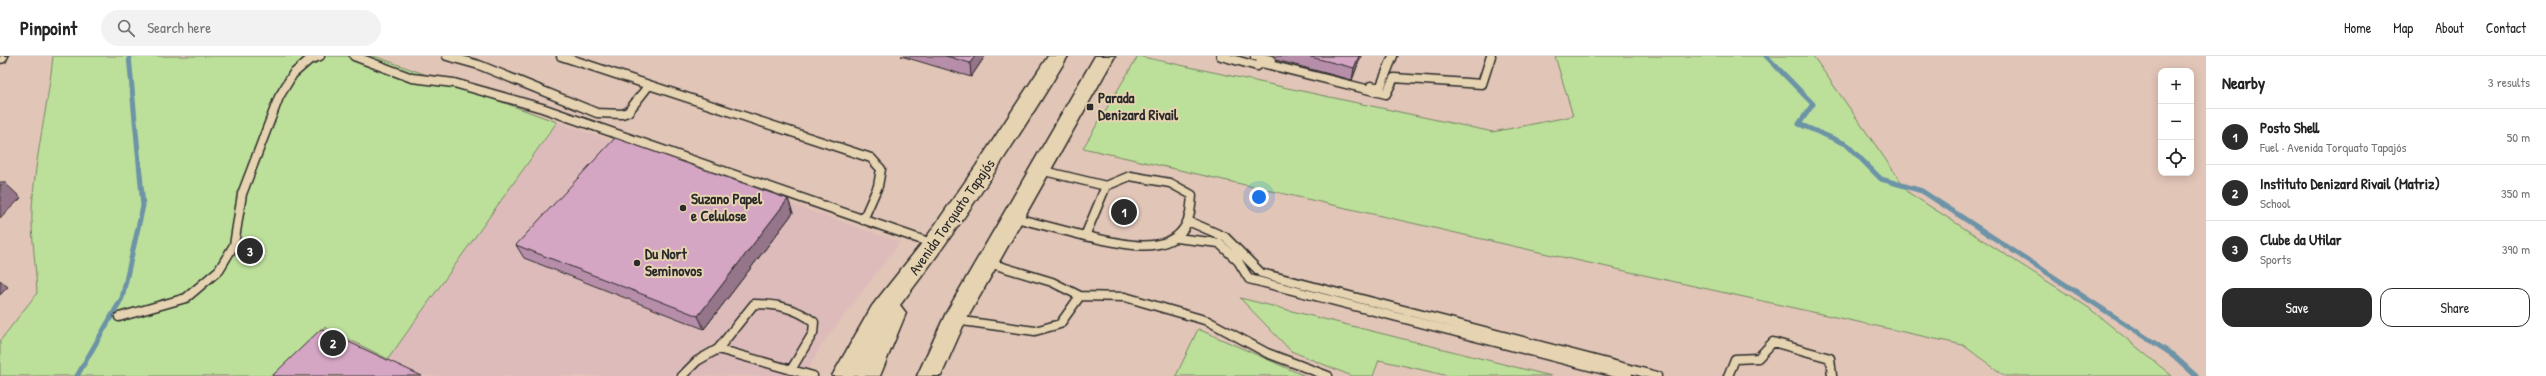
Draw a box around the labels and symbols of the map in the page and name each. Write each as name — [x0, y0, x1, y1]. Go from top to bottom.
place label: Parada Denizard Rivail — [1098, 87, 1179, 125]
marker: Parada Denizard Rivail — [1085, 102, 1095, 112]
street label: Avenida Torquato Tapajós — [904, 154, 1000, 279]
your location — [1249, 187, 1269, 207]
place label: Suzano Papel e Celulose — [691, 188, 763, 226]
pin: 1 — [1111, 197, 1137, 227]
marker: Suzano Papel e Celulose — [678, 203, 688, 213]
pin: 3 — [237, 236, 263, 266]
place label: Du Nort Seminovos — [645, 243, 702, 281]
marker: Du Nort Seminovos — [632, 258, 642, 268]
pin: 2 — [320, 328, 346, 358]

